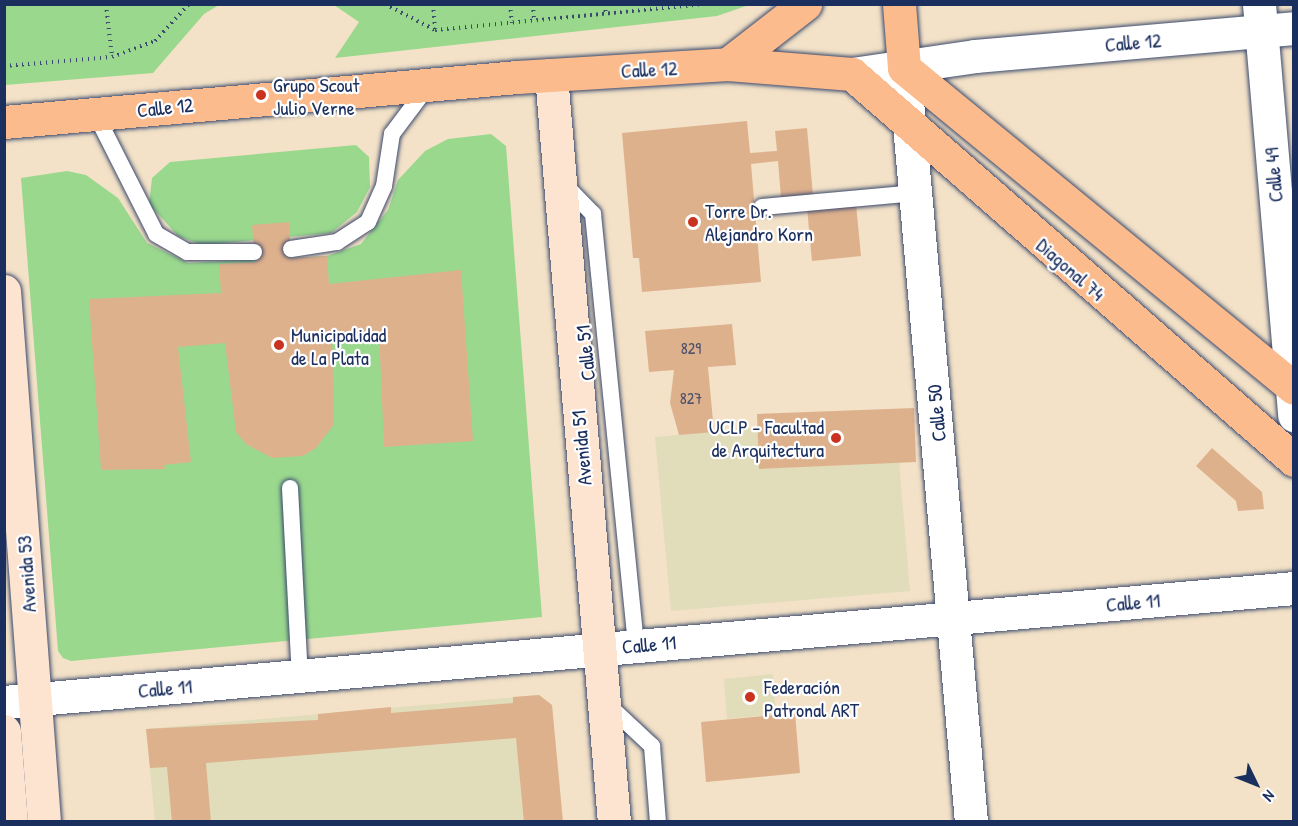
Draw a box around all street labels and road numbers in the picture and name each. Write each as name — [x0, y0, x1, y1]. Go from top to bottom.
street label: Calle 12 — [1104, 28, 1162, 56]
street label: Calle 12 — [620, 56, 678, 82]
street label: Calle 12 — [136, 92, 194, 122]
street label: Calle 49 — [1259, 147, 1287, 203]
street label: Diagonal 74 — [1032, 233, 1110, 305]
street label: Calle 51 — [570, 324, 600, 382]
street label: Calle 50 — [922, 383, 950, 443]
street label: Avenida 51 — [566, 409, 596, 487]
street label: Avenida 53 — [11, 535, 41, 613]
street label: Calle 11 — [1105, 588, 1161, 616]
street label: Calle 11 — [621, 630, 677, 658]
street label: Calle 11 — [137, 674, 193, 702]

